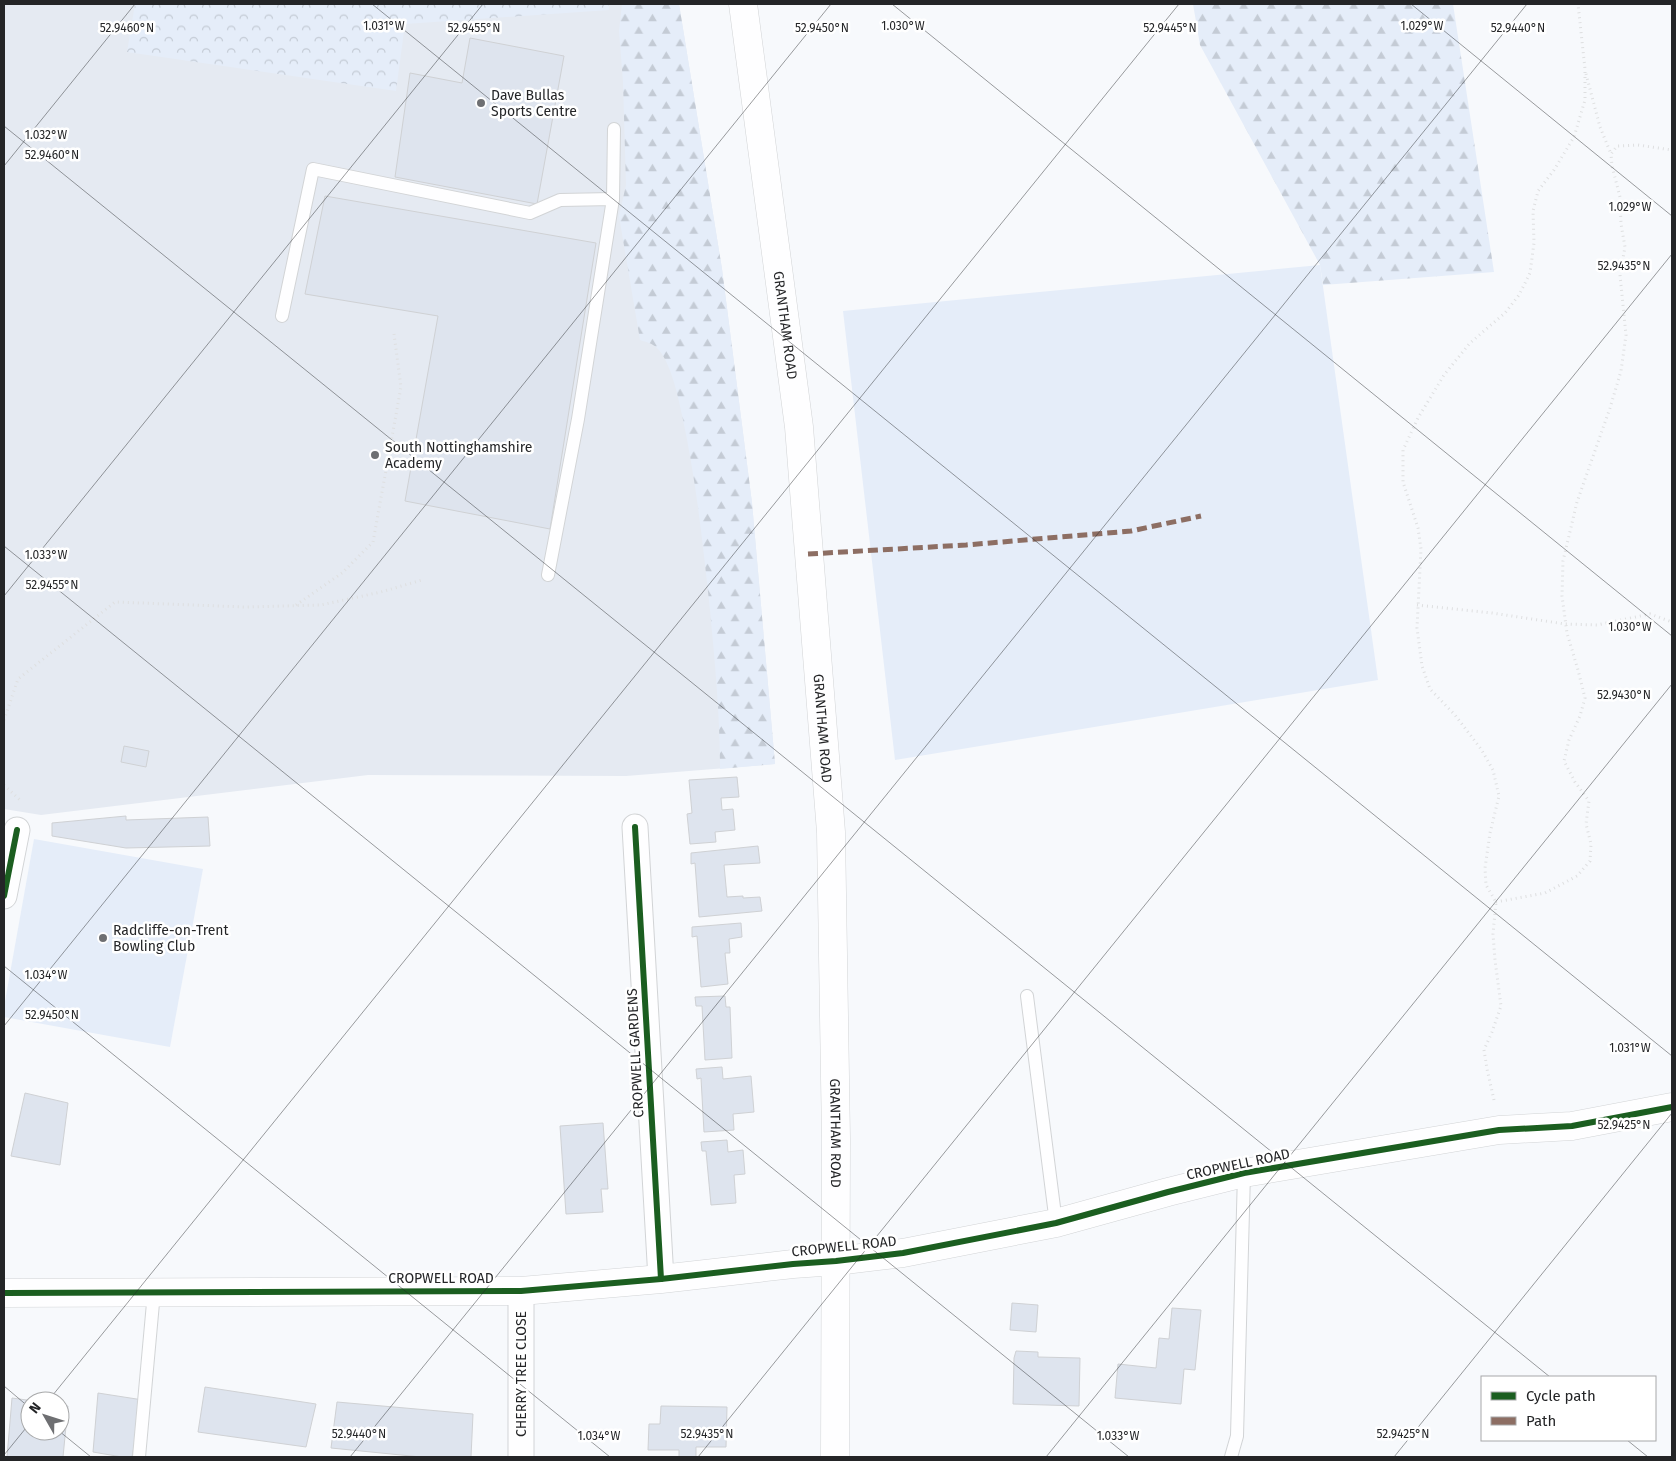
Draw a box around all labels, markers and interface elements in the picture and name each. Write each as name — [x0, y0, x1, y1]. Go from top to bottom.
text: 1.031°W — [363, 19, 405, 33]
text: 1.030°W — [881, 19, 925, 33]
text: 1.029°W — [1401, 19, 1443, 33]
text: 52.9460°N — [100, 21, 154, 35]
text: 52.9455°N — [447, 21, 501, 35]
text: 52.9450°N — [795, 21, 849, 35]
text: 52.9445°N — [1143, 21, 1197, 35]
text: 52.9440°N — [1491, 21, 1545, 35]
place label: Dave Bullas Sports Centre — [491, 87, 577, 120]
marker: Dave Bullas Sports Centre — [475, 97, 487, 109]
text: 1.032°W — [25, 128, 67, 142]
text: 52.9460°N — [25, 148, 79, 162]
text: 1.029°W — [1609, 200, 1651, 214]
text: 52.9435°N — [1597, 259, 1651, 273]
street label: GRANTHAM ROAD — [769, 270, 801, 381]
place label: South Nottinghamshire Academy — [385, 439, 532, 472]
marker: South Nottinghamshire Academy — [369, 449, 381, 461]
text: 1.033°W — [25, 548, 67, 562]
text: 52.9455°N — [25, 578, 79, 592]
text: 1.030°W — [1608, 620, 1652, 634]
street label: GRANTHAM ROAD — [810, 673, 835, 784]
text: 52.9430°N — [1597, 688, 1651, 702]
place label: Radcliffe-on-Trent Bowling Club — [113, 922, 230, 955]
marker: Radcliffe-on-Trent Bowling Club — [97, 932, 109, 944]
text: 1.034°W — [24, 968, 68, 982]
street label: CROPWELL GARDENS — [624, 987, 647, 1118]
text: 52.9450°N — [25, 1008, 79, 1022]
text: 1.031°W — [1609, 1041, 1651, 1055]
street label: GRANTHAM ROAD — [826, 1078, 844, 1188]
text: 52.9425°N — [1597, 1118, 1651, 1132]
street label: CROPWELL ROAD — [1185, 1145, 1291, 1184]
street label: CROPWELL ROAD — [791, 1233, 897, 1260]
street label: CROPWELL ROAD — [388, 1270, 494, 1287]
street label: CHERRY TREE CLOSE — [513, 1311, 530, 1437]
legend — [1481, 1376, 1656, 1441]
text: Cycle path — [1526, 1387, 1596, 1405]
north arrow — [20, 1391, 70, 1441]
text: N — [26, 1399, 45, 1417]
text: Path — [1526, 1412, 1556, 1430]
text: 52.9440°N — [332, 1427, 386, 1441]
text: 52.9435°N — [680, 1427, 734, 1441]
text: 52.9425°N — [1376, 1427, 1430, 1441]
text: 1.034°W — [577, 1429, 621, 1443]
text: 1.033°W — [1097, 1429, 1139, 1443]

